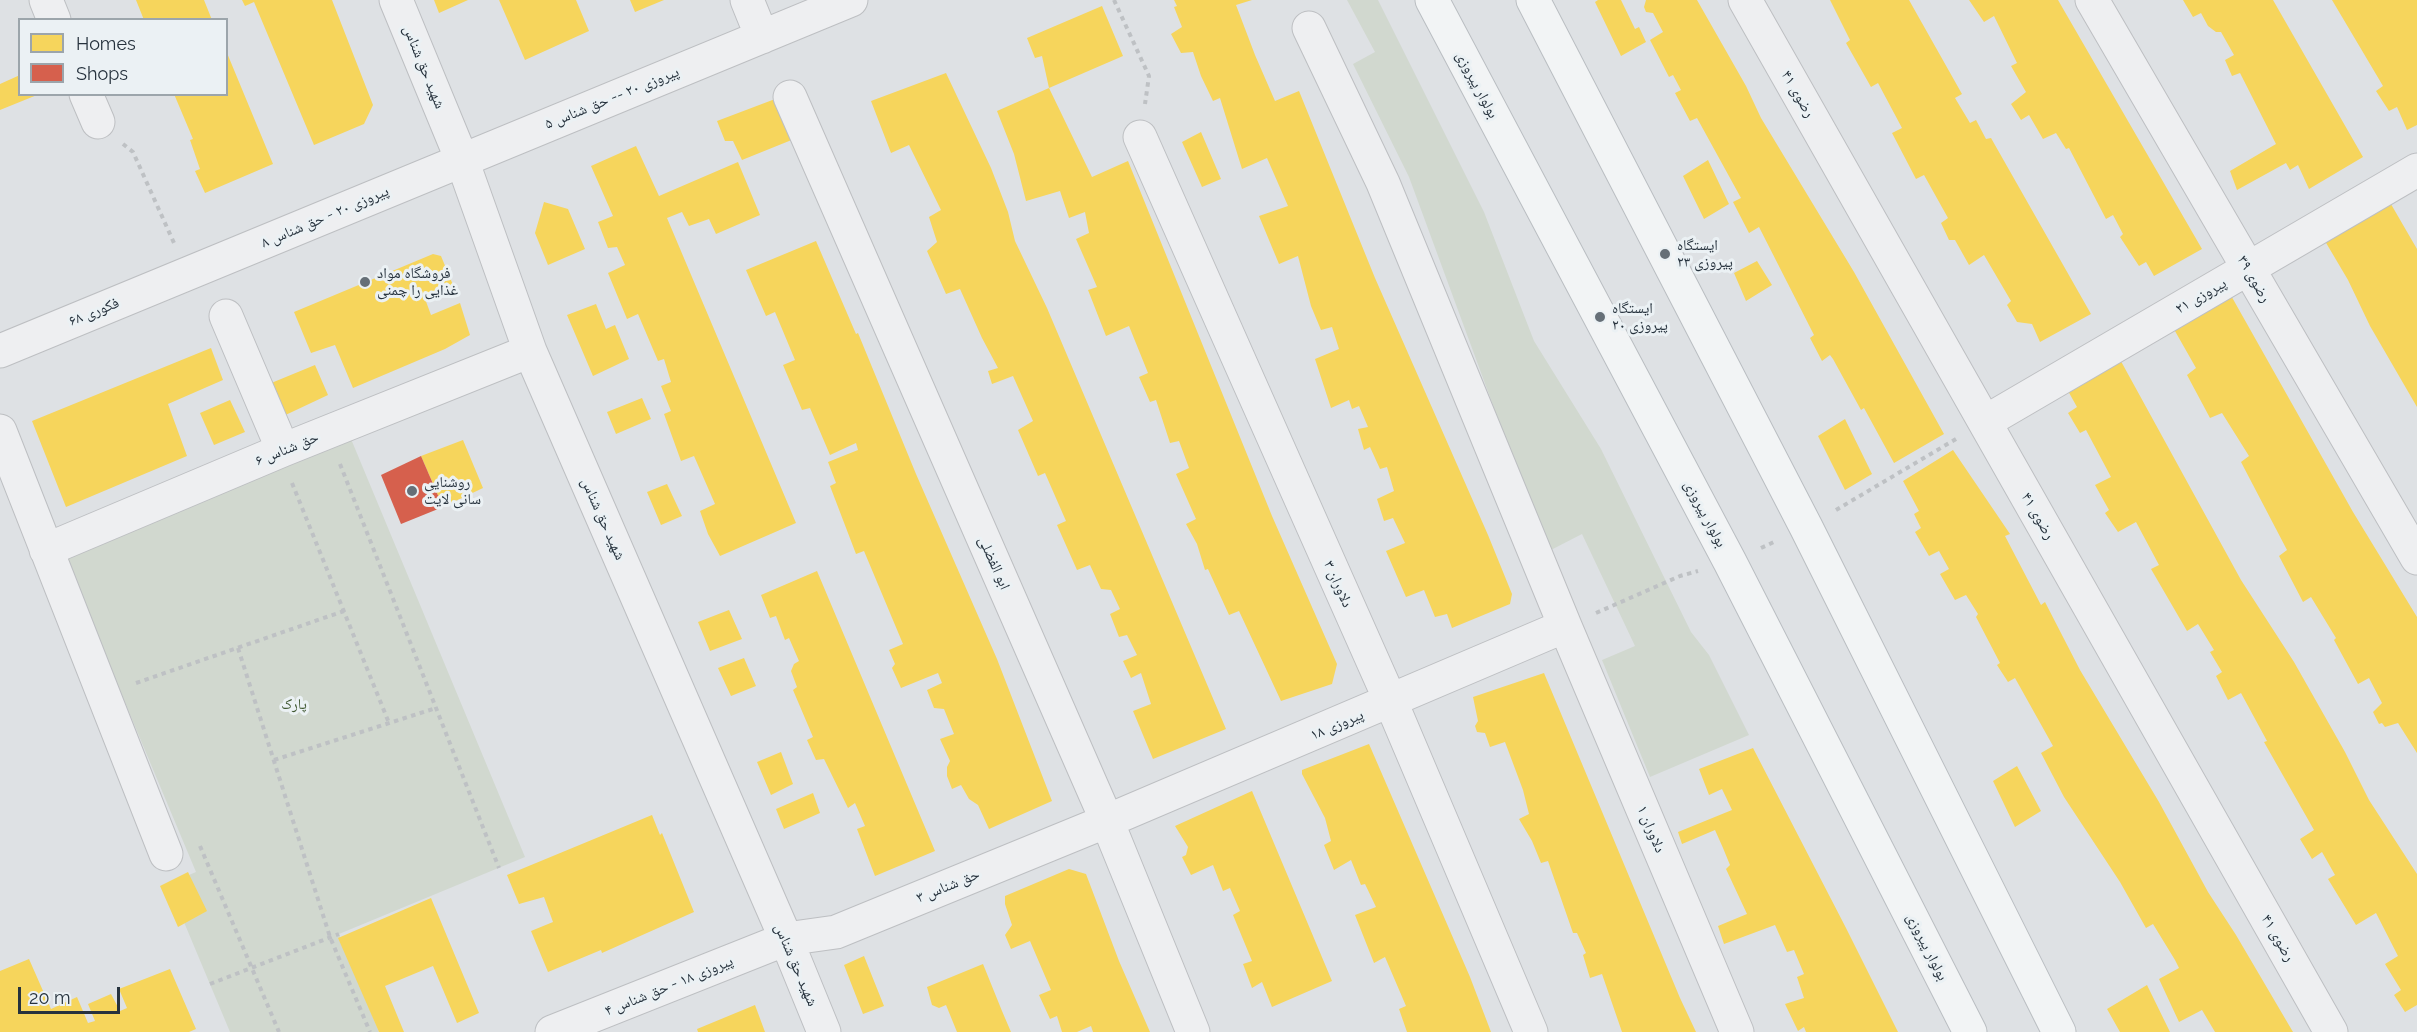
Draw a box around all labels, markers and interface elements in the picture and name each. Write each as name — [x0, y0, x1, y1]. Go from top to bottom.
legend — [18, 18, 228, 96]
street label: شهید حق شناس — [399, 23, 449, 111]
text: Homes — [76, 33, 136, 54]
street label: بولوار پیروزی — [1452, 48, 1502, 122]
text: Shops — [76, 63, 128, 84]
street label: پیروزی ۲۰ -- حق شناس ۵ — [542, 63, 682, 133]
street label: رضوی ۴۱ — [1777, 67, 1819, 121]
street label: پیروزی ۲۰ - حق شناس ۸ — [259, 182, 391, 252]
place label: ایستگاه پیروزی ۲۳ — [1677, 236, 1733, 271]
marker: ایستگاه پیروزی ۲۳ — [1658, 247, 1672, 261]
street label: رضوی ۳۹ — [2233, 252, 2275, 306]
place label: فروشگاه مواد غذایی را چمنی — [377, 264, 458, 299]
street label: پیروزی ۲۱ — [2172, 274, 2230, 318]
marker: فروشگاه مواد غذایی را چمنی — [358, 275, 372, 289]
street label: فکوری ۶۸ — [66, 294, 122, 330]
place label: ایستگاه پیروزی ۲۰ — [1612, 299, 1668, 334]
marker: ایستگاه پیروزی ۲۰ — [1593, 310, 1607, 324]
street label: حق شناس ۶ — [253, 428, 321, 470]
place label: روشنایی سانی لایت — [424, 473, 481, 508]
street label: شهید حق شناس — [577, 475, 629, 563]
street label: بولوار پیروزی — [1680, 477, 1730, 551]
marker: روشنایی سانی لایت — [405, 484, 419, 498]
street label: رضوی ۴۱ — [2017, 489, 2059, 543]
street label: ابو الفضلی — [974, 533, 1014, 593]
street label: دلاوران ۳ — [1320, 558, 1356, 610]
park label: پارک — [281, 695, 307, 713]
street label: پیروزی ۱۸ — [1308, 706, 1366, 744]
street label: دلاوران ۱ — [1633, 803, 1669, 855]
street label: حق شناس ۳ — [914, 865, 982, 907]
street label: بولوار پیروزی — [1902, 910, 1952, 984]
street label: رضوی ۴۱ — [2257, 911, 2299, 965]
street label: شهید حق شناس — [770, 921, 822, 1009]
street label: پیروزی ۱۸ - حق شناس ۴ — [602, 952, 736, 1020]
scale bar — [21, 975, 123, 1013]
text: 20 m — [29, 987, 71, 1008]

